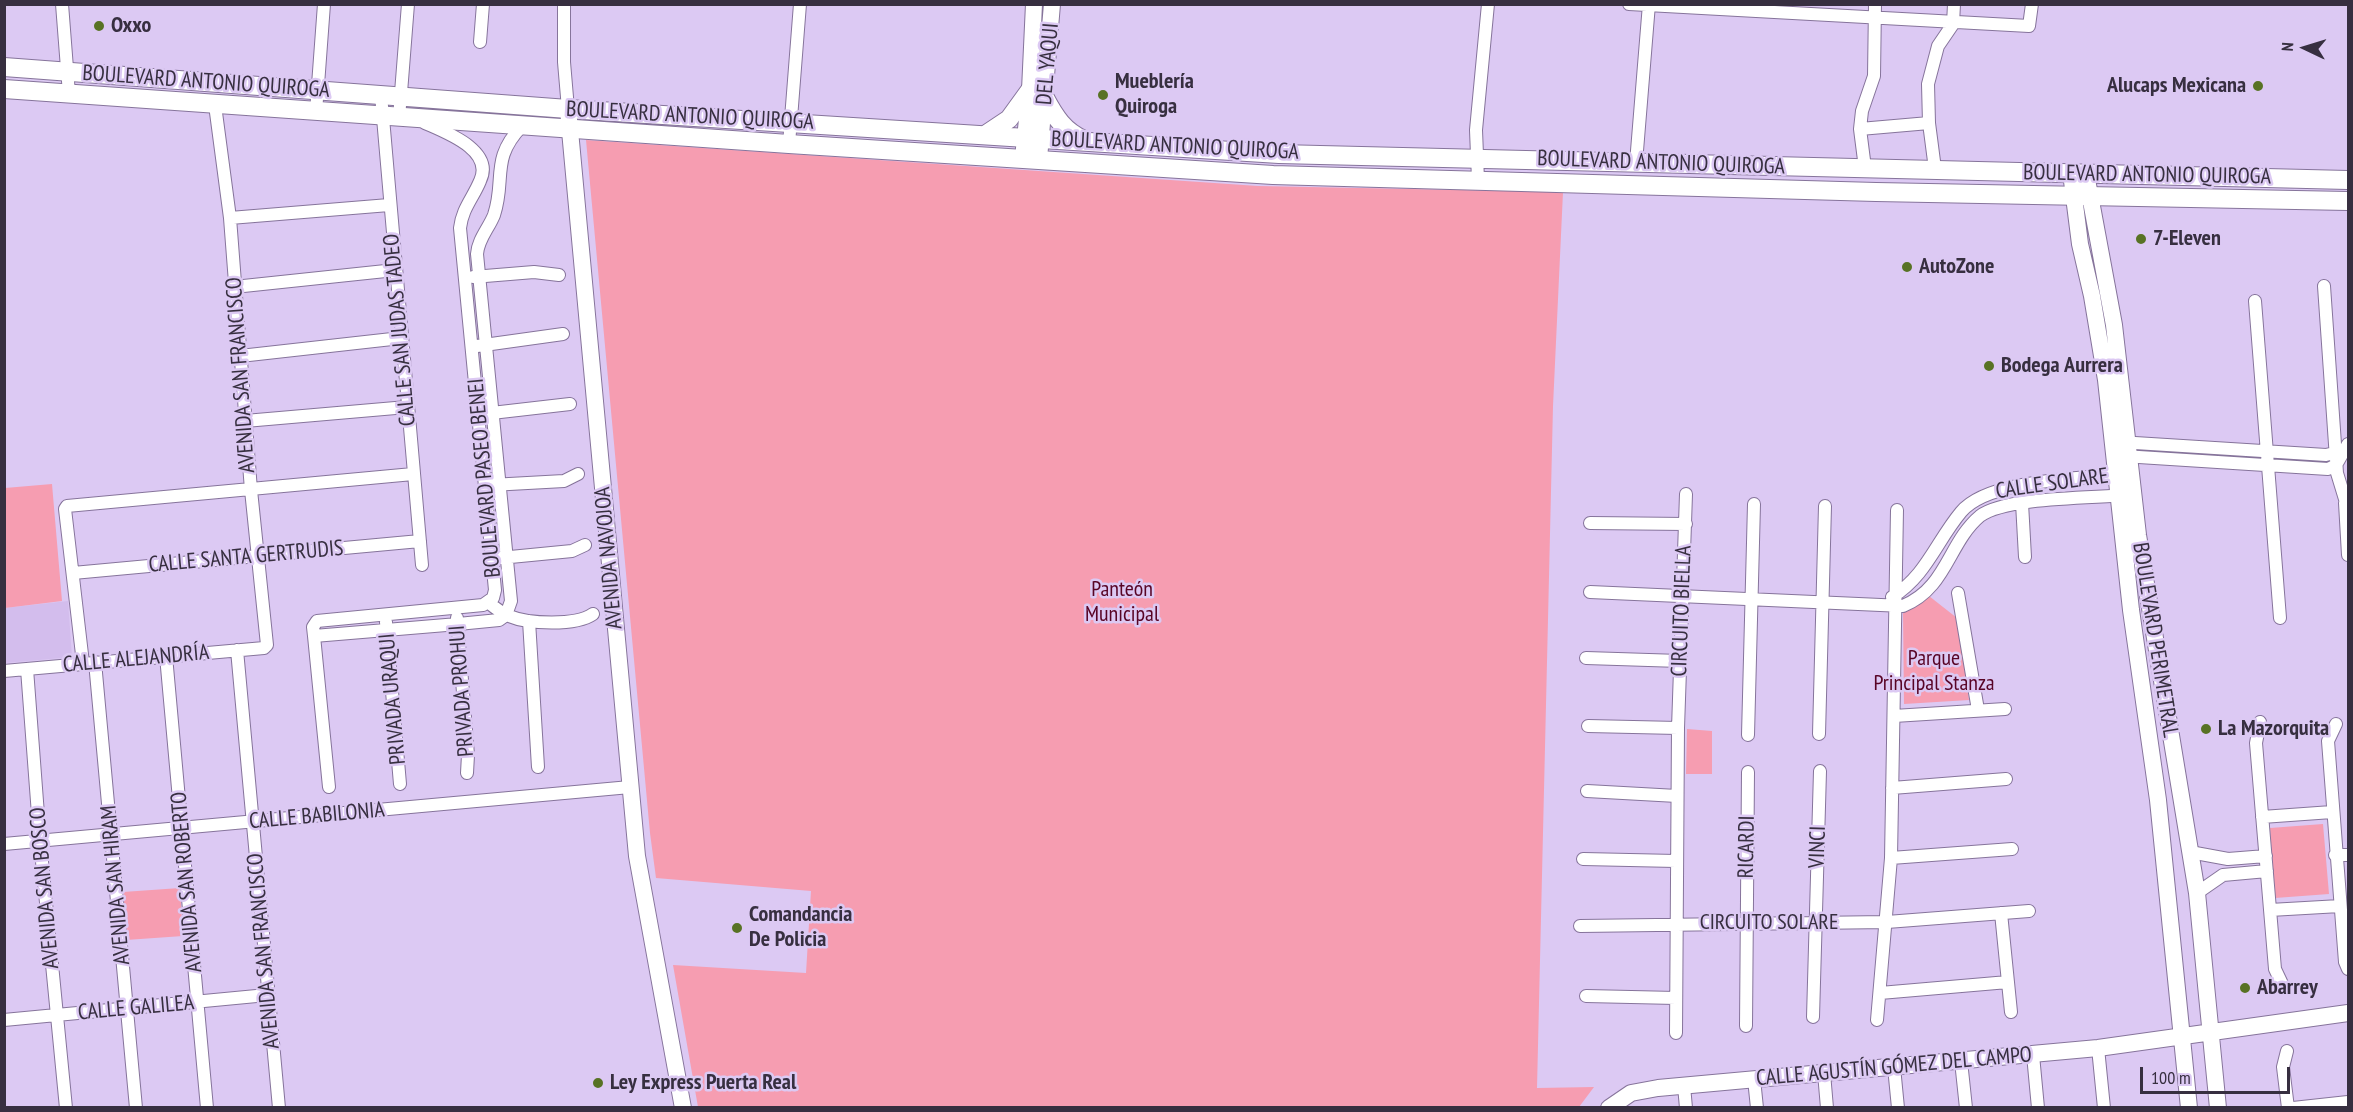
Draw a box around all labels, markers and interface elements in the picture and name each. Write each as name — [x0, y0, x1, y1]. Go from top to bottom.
place label: Oxxo — [111, 13, 151, 39]
north arrow — [2275, 18, 2335, 78]
marker: Oxxo — [92, 19, 106, 33]
street label: DEL YAQUI — [1031, 22, 1065, 106]
text: N — [2277, 42, 2297, 52]
street label: BOULEVARD ANTONIO QUIROGA — [81, 60, 331, 104]
place label: Mueblería Quiroga — [1115, 69, 1194, 120]
place label: Alucaps Mexicana — [2107, 73, 2246, 99]
marker: Alucaps Mexicana — [2251, 79, 2265, 93]
marker: Mueblería Quiroga — [1096, 88, 1110, 102]
street label: BOULEVARD ANTONIO QUIROGA — [566, 96, 814, 136]
street label: BOULEVARD ANTONIO QUIROGA — [1051, 126, 1299, 166]
street label: BOULEVARD ANTONIO QUIROGA — [1537, 145, 1785, 181]
street label: BOULEVARD ANTONIO QUIROGA — [2023, 160, 2271, 190]
place label: 7-Eleven — [2153, 226, 2221, 252]
marker: 7-Eleven — [2134, 232, 2148, 246]
street label: CALLE SAN JUDAS TADEO — [378, 233, 422, 427]
place label: AutoZone — [1919, 254, 1994, 280]
marker: AutoZone — [1900, 260, 1914, 274]
street label: AVENIDA SAN FRANCISCO — [221, 276, 261, 474]
place label: Bodega Aurrera — [2001, 353, 2123, 379]
marker: Bodega Aurrera — [1982, 359, 1996, 373]
street label: BOULEVARD PASEO BENEI — [463, 377, 507, 579]
street label: CALLE SOLARE — [1994, 463, 2110, 505]
street label: AVENIDA NAVOJOA — [590, 486, 628, 630]
street label: CALLE SANTA GERTRUDIS — [148, 535, 344, 579]
street label: BOULEVARD PERIMETRAL — [2127, 541, 2183, 739]
street label: CIRCUITO BIELLA — [1667, 545, 1697, 677]
park label: Panteón Municipal — [1085, 577, 1159, 628]
street label: PRIVADA PROHUI — [444, 624, 480, 758]
street label: PRIVADA URAQUI — [374, 632, 412, 766]
street label: CALLE ALEJANDRÍA — [62, 639, 210, 679]
park label: Parque Principal Stanza — [1873, 646, 1995, 698]
place label: La Mazorquita — [2218, 716, 2329, 742]
marker: La Mazorquita — [2199, 722, 2213, 736]
street label: AVENIDA SAN ROBERTO — [166, 791, 208, 973]
street label: CALLE BABILONIA — [248, 797, 386, 835]
street label: AVENIDA SAN HIRAM — [96, 804, 136, 966]
street label: AVENIDA SAN BOSCO — [25, 806, 65, 970]
street label: RICARDI — [1733, 815, 1761, 879]
street label: VINCI — [1804, 825, 1832, 869]
street label: AVENIDA SAN FRANCISCO — [242, 852, 286, 1050]
place label: Comandancia De Policia — [749, 902, 852, 954]
street label: CIRCUITO SOLARE — [1700, 910, 1838, 936]
marker: Comandancia De Policia — [730, 921, 744, 935]
place label: Abarrey — [2257, 975, 2318, 1001]
marker: Abarrey — [2238, 981, 2252, 995]
street label: CALLE GALILEA — [77, 990, 195, 1026]
street label: CALLE AGUSTÍN GÓMEZ DEL CAMPO — [1755, 1042, 2033, 1092]
scale bar — [2143, 1055, 2293, 1093]
text: 100 m — [2151, 1066, 2191, 1089]
place label: Ley Express Puerta Real — [610, 1070, 796, 1096]
marker: Ley Express Puerta Real — [591, 1076, 605, 1090]

